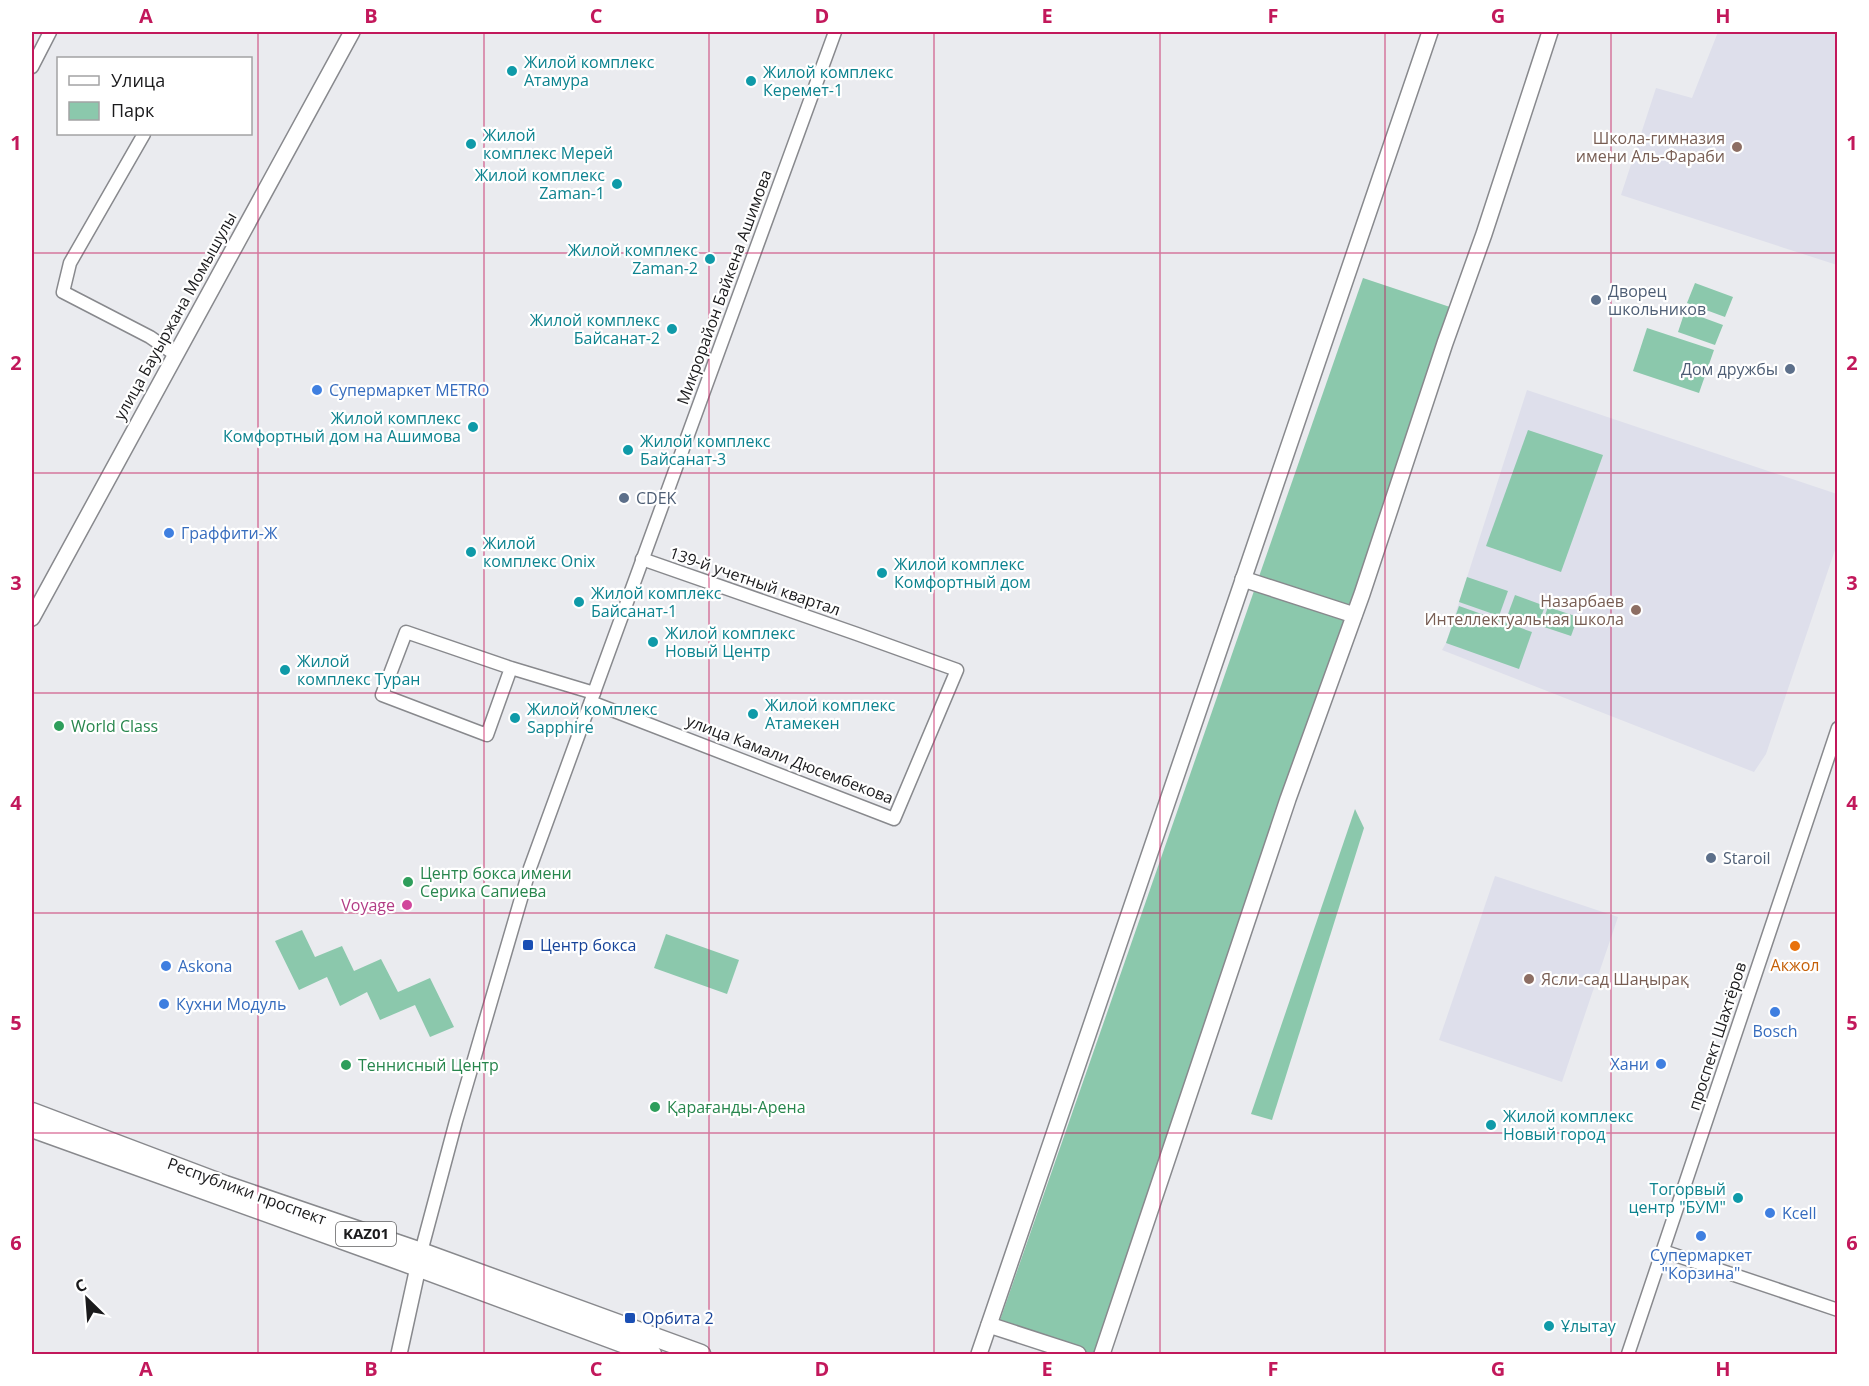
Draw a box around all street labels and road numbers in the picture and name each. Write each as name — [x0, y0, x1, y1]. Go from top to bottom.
street label: Микрорайон Байкена Ашимова — [671, 167, 777, 407]
street label: улица Бауыржана Момышулы — [108, 208, 242, 424]
street label: 139-й учетный квартал — [666, 541, 844, 621]
street label: улица Камали Дюсембекова — [683, 709, 897, 809]
street label: проспект Шахтёров — [1683, 959, 1751, 1113]
street label: Республики проспект — [165, 1152, 330, 1230]
road number: KАZ01 — [336, 1222, 396, 1246]

